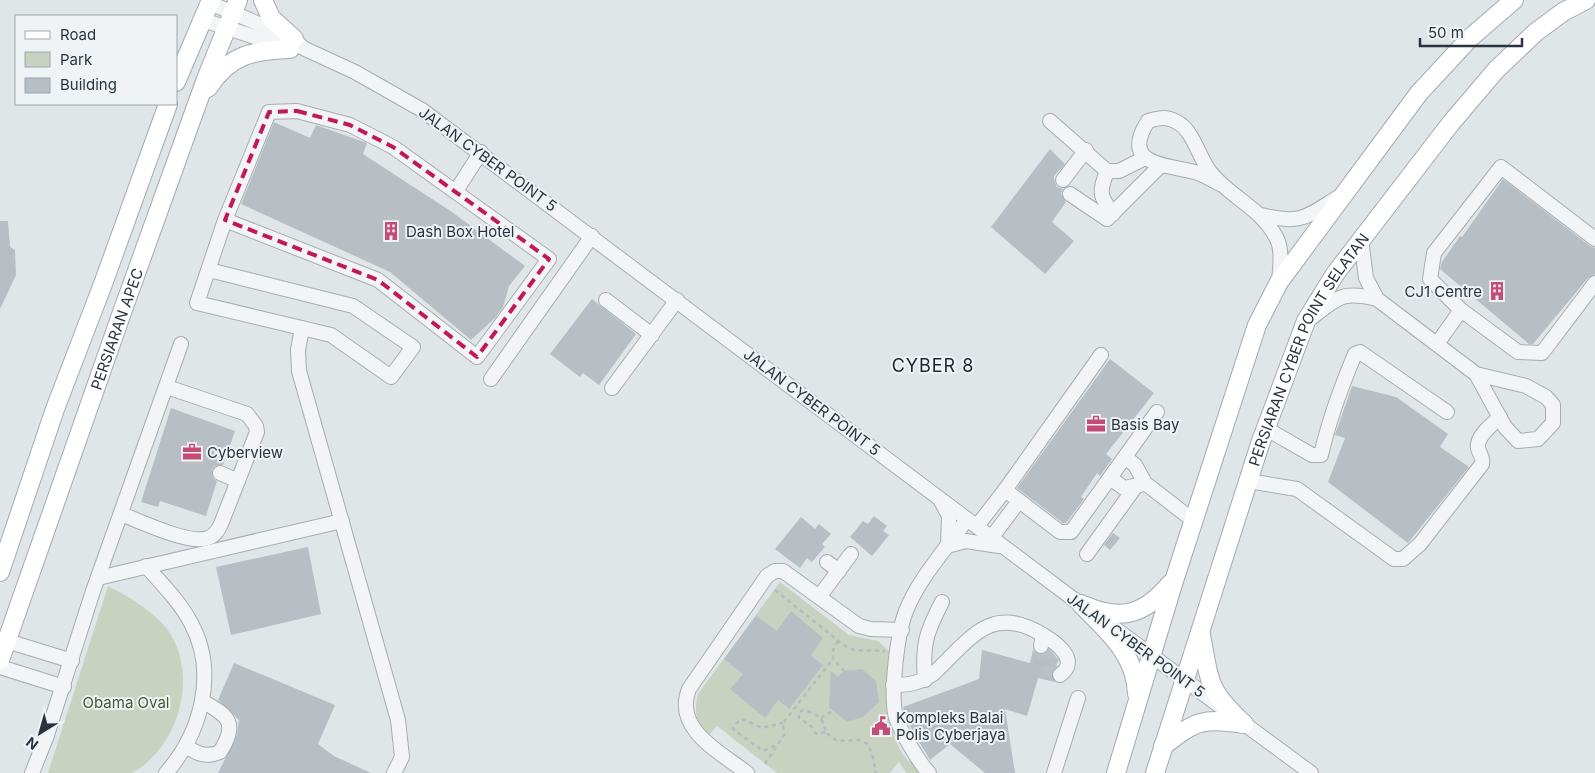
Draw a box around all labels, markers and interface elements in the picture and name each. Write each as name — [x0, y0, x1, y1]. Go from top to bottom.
legend — [15, 15, 178, 105]
scale bar — [1420, 15, 1522, 47]
text: 50 m — [1428, 23, 1464, 42]
text: Road — [60, 25, 96, 44]
text: Park — [60, 50, 93, 69]
text: Building — [60, 75, 117, 94]
street label: JALAN CYBER POINT 5 — [415, 102, 561, 216]
building icon: Dash Box Hotel — [380, 220, 402, 242]
place label: Dash Box Hotel — [406, 222, 514, 241]
street label: PERSIARAN CYBER POINT SELATAN — [1244, 229, 1373, 468]
street label: PERSIARAN APEC — [86, 265, 147, 392]
building icon: CJ1 Centre — [1486, 280, 1508, 302]
place label: CJ1 Centre — [1405, 282, 1482, 301]
street label: JALAN CYBER POINT 5 — [740, 344, 884, 460]
district label: CYBER 8 — [892, 355, 974, 376]
office icon: Basis Bay — [1085, 413, 1107, 435]
place label: Basis Bay — [1111, 415, 1180, 434]
office icon: Cyberview — [181, 441, 203, 463]
place label: Cyberview — [207, 443, 283, 462]
street label: JALAN CYBER POINT 5 — [1063, 588, 1209, 702]
park label: Obama Oval — [83, 693, 169, 712]
north arrow — [15, 708, 65, 758]
place label: Kompleks Balai Polis Cyberjaya — [896, 708, 1006, 744]
public building icon: Kompleks Balai Polis Cyberjaya — [870, 715, 892, 737]
text: N — [22, 734, 41, 754]

